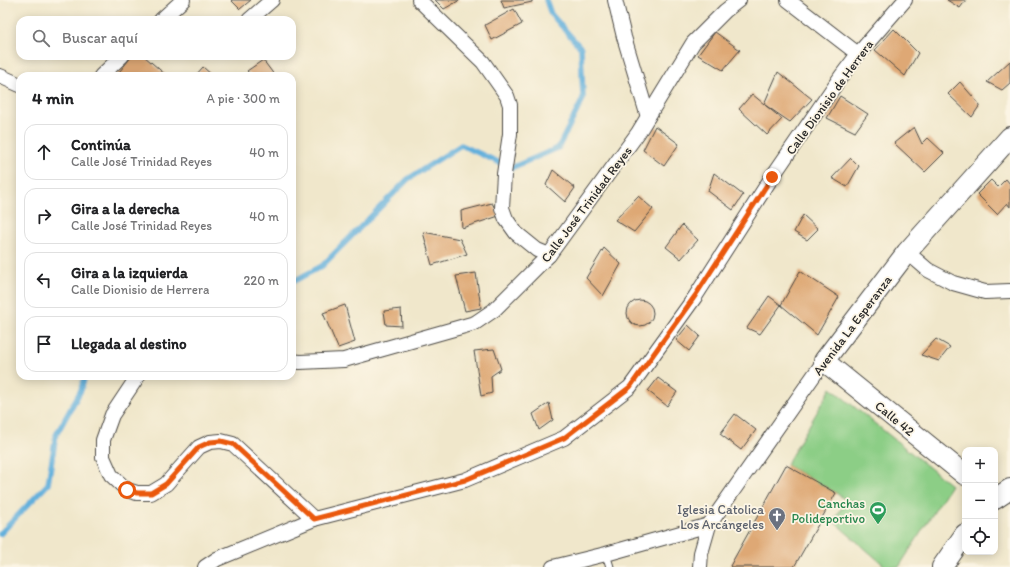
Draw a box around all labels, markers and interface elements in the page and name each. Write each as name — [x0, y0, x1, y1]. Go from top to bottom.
search box — [16, 16, 296, 60]
icon: search — [30, 27, 52, 49]
text: Buscar aquí — [62, 29, 138, 47]
street label: Calle Dionisio de Herrera — [783, 36, 876, 158]
text: 4 min — [32, 88, 74, 108]
text: A pie · 300 m — [206, 91, 280, 106]
text: Continúa — [71, 136, 131, 154]
icon: ahead — [33, 141, 55, 163]
street label: Calle José Trinidad Reyes — [538, 143, 635, 265]
text: 40 m — [249, 145, 279, 160]
text: Calle José Trinidad Reyes — [71, 154, 212, 169]
route end — [763, 168, 781, 186]
text: Gira a la derecha — [71, 200, 180, 218]
icon: right — [33, 205, 55, 227]
text: 40 m — [249, 209, 279, 224]
text: Calle José Trinidad Reyes — [71, 218, 212, 233]
text: Gira a la izquierda — [71, 264, 188, 282]
icon: left — [33, 269, 55, 291]
street label: Avenida La Esperanza — [810, 272, 895, 378]
text: 220 m — [243, 273, 279, 288]
text: Calle Dionisio de Herrera — [71, 282, 209, 297]
icon: arrive — [33, 333, 55, 355]
text: Llegada al destino — [71, 335, 187, 353]
street label: Calle 42 — [872, 398, 917, 439]
map controls — [962, 447, 998, 555]
button: + — [962, 447, 998, 483]
route start — [118, 481, 136, 499]
button: − — [962, 483, 998, 519]
place label: Canchas Polideportivo — [792, 496, 865, 526]
sports icon: Canchas Polideportivo — [868, 500, 888, 525]
place label: Iglesia Catolica Los Arcángeles — [677, 502, 764, 532]
church icon: Iglesia Catolica Los Arcángeles — [767, 506, 787, 531]
button: locate — [962, 519, 998, 555]

